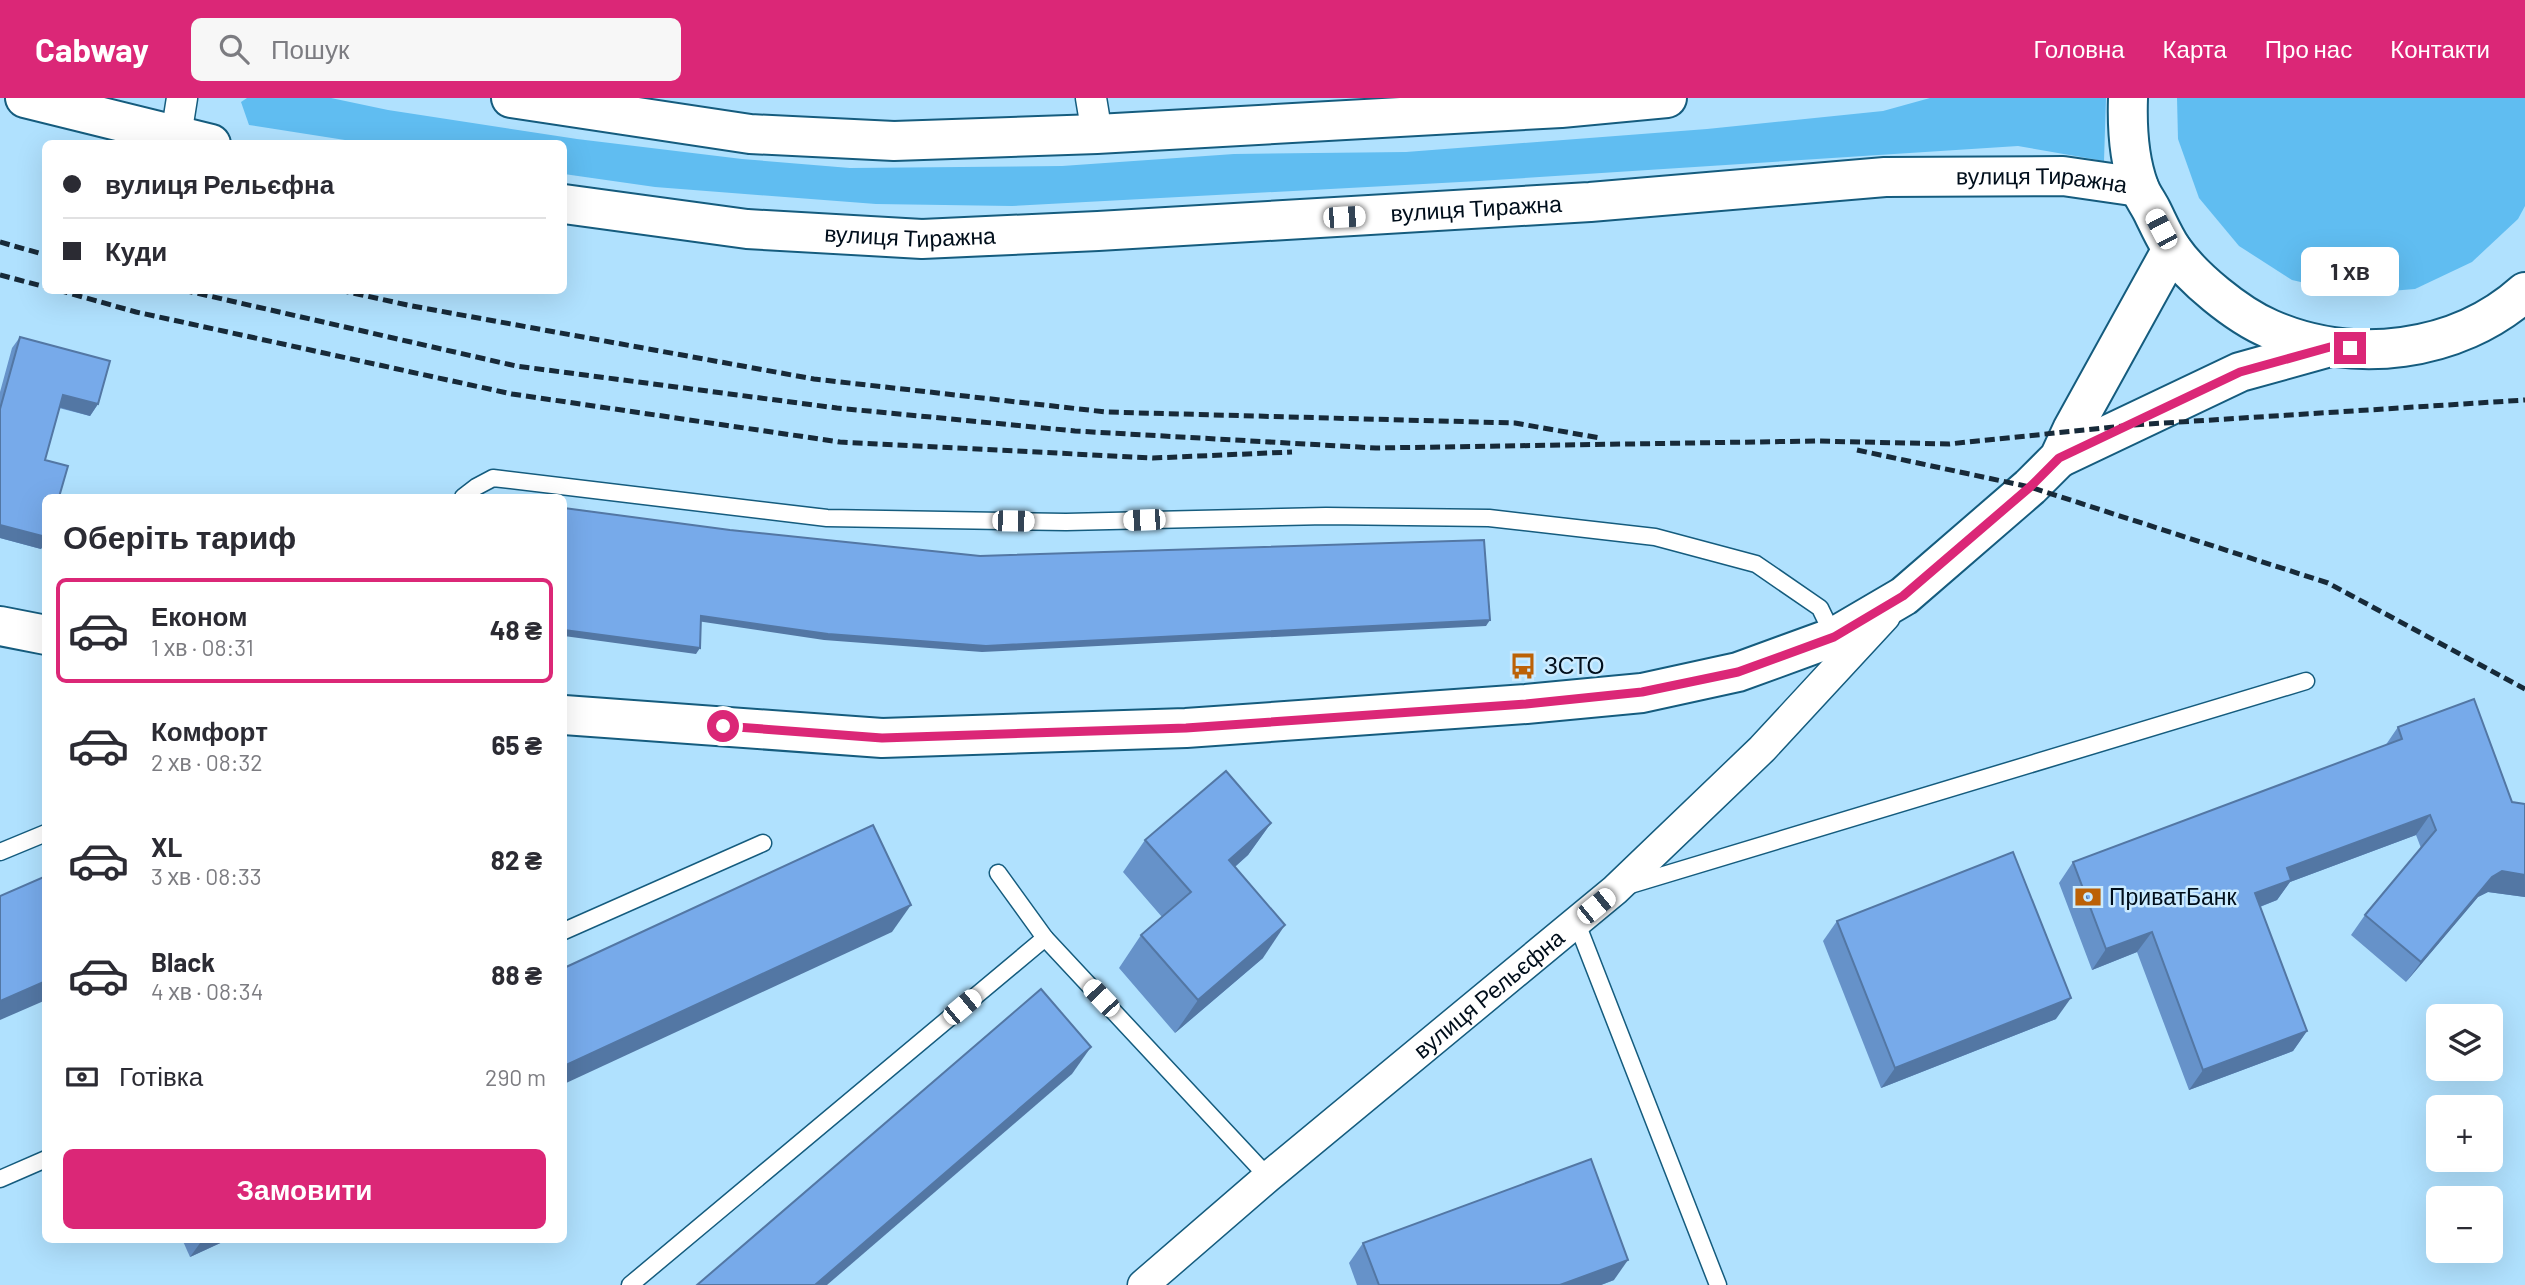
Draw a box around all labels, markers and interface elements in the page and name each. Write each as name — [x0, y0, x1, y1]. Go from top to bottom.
search box — [191, 18, 681, 81]
text: Cabway — [35, 29, 149, 69]
icon: search — [215, 30, 253, 68]
text: Пошук — [271, 33, 349, 64]
text: Головна — [2033, 34, 2125, 63]
text: Карта — [2163, 34, 2227, 63]
text: Про нас — [2265, 34, 2352, 63]
text: Контакти — [2390, 34, 2490, 63]
street label: вулиця Тиражна — [1956, 161, 2129, 198]
text: вулиця Рельєфна — [105, 168, 334, 199]
street label: вулиця Тиражна — [1390, 189, 1563, 227]
car — [1323, 205, 1366, 229]
car — [2142, 206, 2181, 252]
street label: вулиця Тиражна — [824, 218, 997, 252]
text: Куди — [105, 235, 167, 266]
callout: 1 хв — [2301, 246, 2399, 296]
text: 1 хв — [2330, 257, 2370, 285]
route end — [2334, 332, 2366, 364]
car — [1123, 509, 1166, 531]
car — [992, 510, 1035, 532]
text: Оберіть тариф — [63, 517, 296, 555]
icon: car — [67, 599, 130, 662]
text: Економ — [151, 600, 247, 631]
text: 48 ₴ — [490, 614, 542, 645]
text: 1 хв · 08:31 — [151, 633, 254, 661]
bus stop icon: ЗСТО — [1508, 651, 1538, 681]
place label: ЗСТО — [1544, 651, 1604, 679]
route start — [707, 710, 739, 742]
icon: car — [67, 714, 130, 777]
text: Комфорт — [151, 715, 268, 746]
text: 65 ₴ — [491, 729, 542, 760]
text: 2 хв · 08:32 — [151, 748, 263, 776]
icon: car — [67, 829, 130, 892]
text: XL — [151, 831, 182, 862]
text: 82 ₴ — [491, 844, 542, 875]
text: 3 хв · 08:33 — [151, 862, 262, 890]
bank icon: ПриватБанк — [2073, 882, 2103, 912]
place label: ПриватБанк — [2109, 882, 2238, 910]
car — [1574, 885, 1619, 927]
street label: вулиця Рельєфна — [1407, 923, 1570, 1064]
icon: car — [67, 944, 130, 1007]
text: Black — [151, 946, 215, 977]
text: 88 ₴ — [491, 959, 542, 990]
car — [1079, 975, 1124, 1021]
text: 4 хв · 08:34 — [151, 977, 263, 1005]
car — [940, 985, 985, 1029]
map controls — [2426, 1004, 2503, 1263]
button: layers — [2426, 1004, 2503, 1081]
icon: cash — [63, 1058, 101, 1096]
text: Готівка — [119, 1060, 203, 1091]
text: 290 m — [485, 1063, 546, 1091]
button: + — [2426, 1095, 2503, 1172]
button: Замовити — [63, 1149, 546, 1229]
button: − — [2426, 1186, 2503, 1263]

